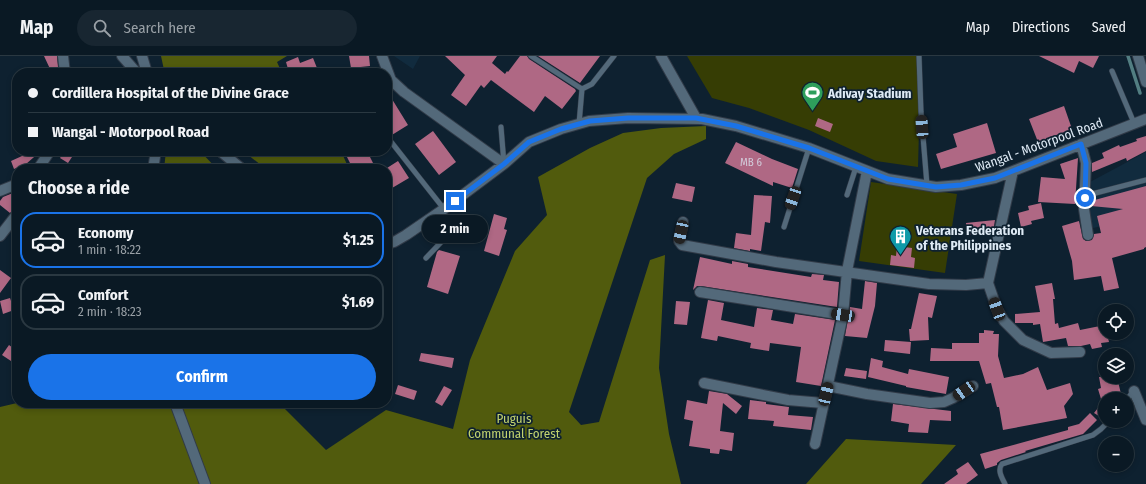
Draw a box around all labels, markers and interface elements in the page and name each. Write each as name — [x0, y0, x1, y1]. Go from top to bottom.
search box — [77, 10, 357, 46]
text: Map — [20, 16, 53, 39]
icon: search — [91, 17, 113, 39]
text: Search here — [123, 19, 196, 37]
text: Map — [966, 19, 990, 36]
text: Directions — [1012, 19, 1070, 36]
text: Saved — [1092, 19, 1126, 36]
sports icon: Adivay Stadium — [800, 80, 826, 113]
text: Cordillera Hospital of the Divine Grace — [52, 84, 289, 102]
place label: Adivay Stadium — [827, 86, 911, 101]
car — [915, 115, 929, 139]
street label: Wangal - Motorpool Road — [973, 115, 1105, 175]
text: Wangal - Motorpool Road — [52, 123, 209, 141]
house number: MB 6 — [740, 156, 762, 169]
text: Choose a ride — [28, 177, 130, 199]
car — [783, 185, 803, 211]
route start — [1076, 189, 1094, 207]
route end — [446, 192, 464, 210]
callout: 2 min — [422, 215, 488, 243]
car — [673, 219, 689, 245]
text: 2 min — [441, 221, 469, 236]
icon: car — [30, 222, 66, 258]
place label: Veterans Federation of the Philippines — [915, 223, 1024, 253]
text: Economy — [78, 224, 133, 242]
building icon: Veterans Federation of the Philippines — [888, 224, 914, 257]
text: $1.25 — [343, 231, 374, 249]
text: 1 min · 18:22 — [78, 242, 141, 257]
icon: car — [30, 284, 66, 320]
text: Comfort — [78, 286, 129, 304]
text: $1.69 — [342, 293, 374, 311]
car — [987, 296, 1007, 322]
text: 2 min · 18:23 — [78, 304, 142, 319]
map controls — [1098, 304, 1134, 472]
button: locate — [1098, 304, 1134, 340]
car — [830, 307, 856, 323]
button: layers — [1098, 348, 1134, 384]
button: Confirm — [28, 354, 376, 400]
car — [951, 379, 977, 403]
car — [817, 381, 835, 407]
button: + — [1098, 392, 1134, 428]
park label: Puguis Communal Forest — [468, 411, 561, 441]
button: − — [1098, 436, 1134, 472]

